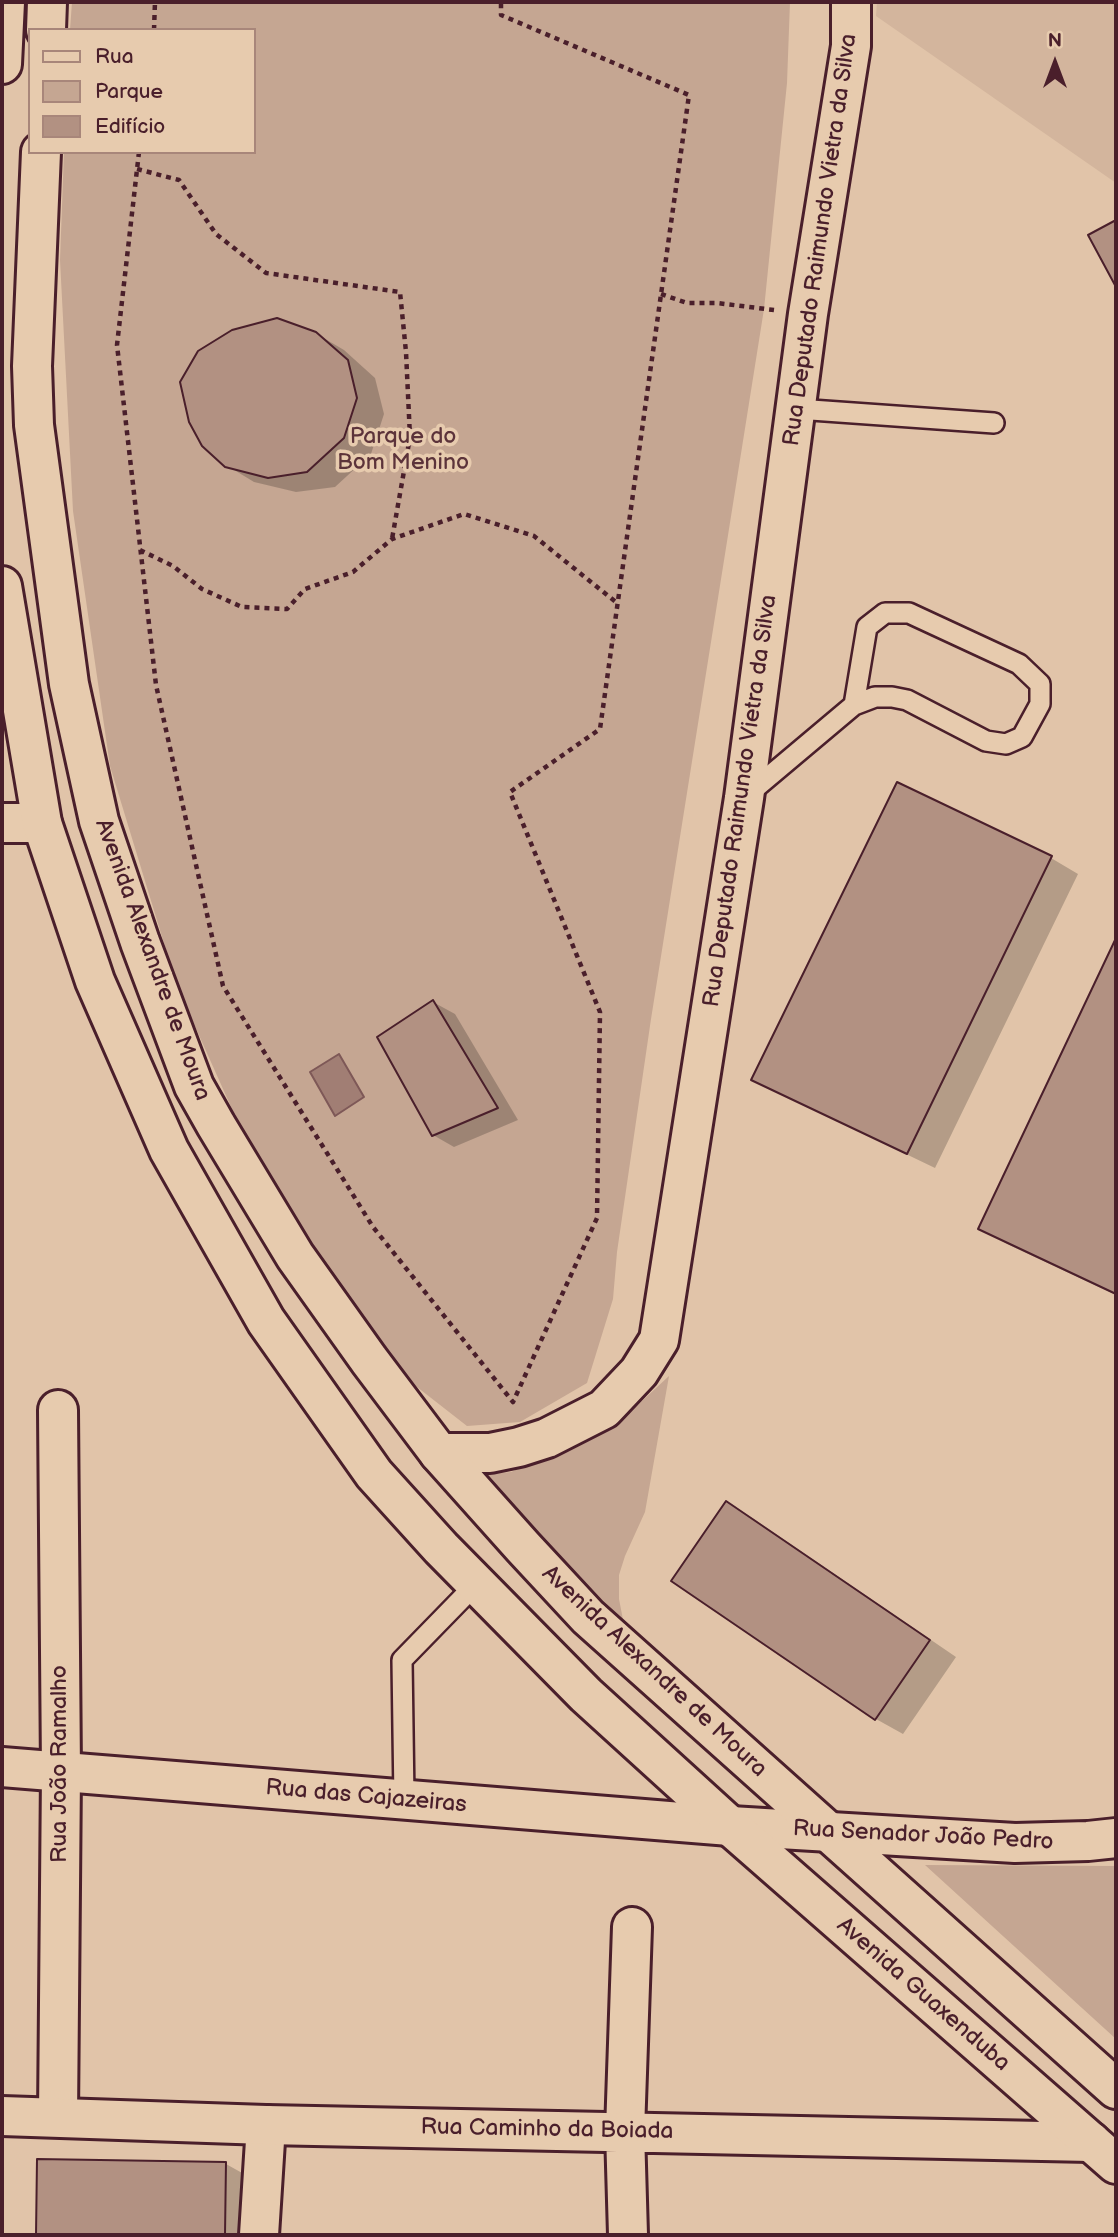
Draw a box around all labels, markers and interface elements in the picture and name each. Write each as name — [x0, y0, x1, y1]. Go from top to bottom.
legend — [28, 28, 256, 154]
north arrow — [1020, 28, 1090, 98]
text: N — [1048, 30, 1062, 53]
street label: Rua Deputado Raimundo Vietra da Silva — [778, 32, 864, 448]
text: Rua — [95, 44, 134, 69]
text: Parque — [95, 79, 163, 104]
text: Edifício — [95, 114, 165, 139]
park label: Parque do Bom Menino — [337, 423, 469, 477]
street label: Rua Deputado Raimundo Vietra da Silva — [698, 593, 784, 1009]
street label: Avenida Alexandre de Moura — [88, 816, 216, 1104]
street label: Avenida Alexandre de Moura — [536, 1561, 772, 1783]
street label: Rua João Ramalho — [46, 1665, 74, 1863]
street label: Rua das Cajazeiras — [264, 1774, 468, 1820]
street label: Rua Senador João Pedro — [792, 1815, 1054, 1857]
street label: Avenida Guaxenduba — [831, 1912, 1015, 2078]
street label: Rua Caminho da Boiada — [420, 2114, 674, 2146]

